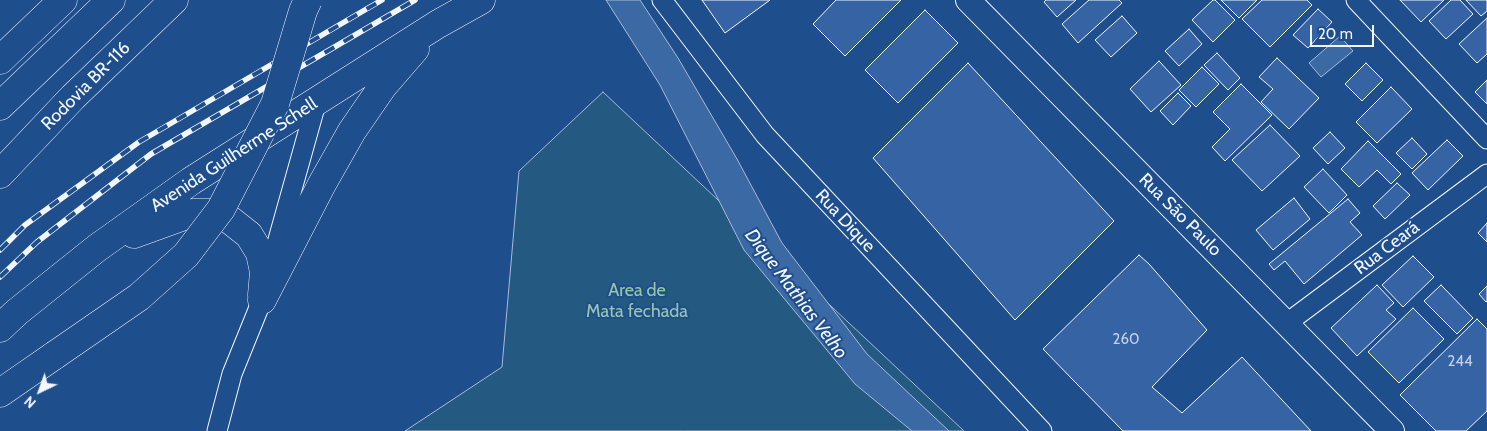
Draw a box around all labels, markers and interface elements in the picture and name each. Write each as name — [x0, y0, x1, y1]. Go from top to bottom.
scale bar — [1312, 15, 1376, 47]
text: 20 m — [1318, 25, 1353, 43]
street label: Rodovia BR-116 — [37, 37, 135, 135]
street label: Avenida Guilherme Schell — [147, 93, 321, 217]
street label: Rua São Paulo — [1134, 169, 1226, 261]
street label: Rua Dique — [810, 185, 880, 257]
street label: Rua Ceará — [1350, 217, 1424, 279]
water label: Dique Mathias Velho — [740, 224, 852, 364]
park label: Area de Mata fechada — [586, 280, 688, 322]
house number: 260 — [1113, 331, 1139, 349]
house number: 244 — [1447, 353, 1473, 371]
north arrow — [15, 366, 65, 416]
text: N — [20, 392, 40, 412]

